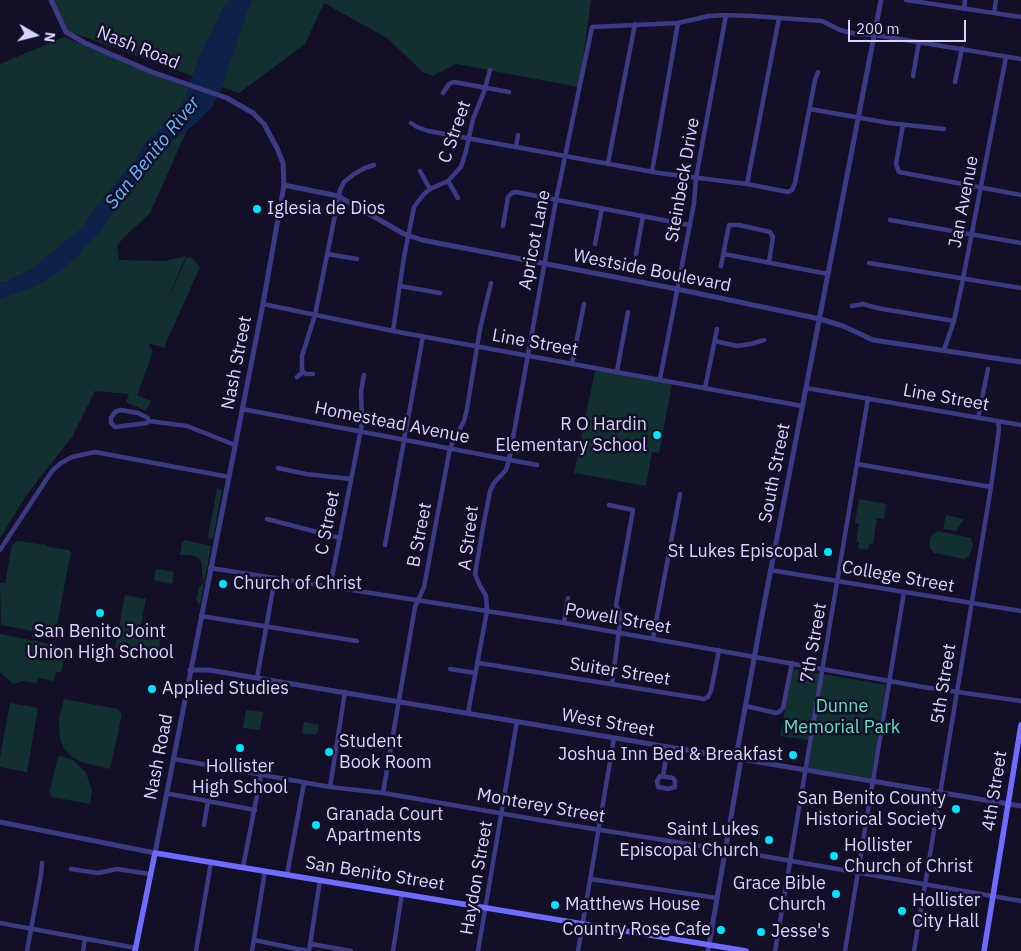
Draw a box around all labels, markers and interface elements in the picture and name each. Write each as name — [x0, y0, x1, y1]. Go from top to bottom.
north arrow — [10, 10, 60, 60]
scale bar — [851, 10, 968, 42]
text: 200 m — [856, 19, 900, 38]
street label: Nash Road — [94, 22, 182, 74]
text: N — [40, 31, 59, 43]
water label: San Benito River — [101, 92, 205, 214]
street label: C Street — [434, 98, 476, 166]
street label: Steinbeck Drive — [661, 116, 705, 244]
street label: Jan Avenue — [944, 154, 984, 250]
street label: Apricot Lane — [515, 188, 555, 292]
place label: Iglesia de Dios — [267, 198, 386, 220]
marker: Iglesia de Dios — [251, 203, 263, 215]
street label: Westside Boulevard — [571, 245, 733, 297]
street label: Nash Street — [217, 314, 257, 412]
street label: Line Street — [490, 325, 580, 361]
street label: Line Street — [901, 380, 991, 416]
street label: Homestead Avenue — [313, 397, 471, 449]
place label: R O Hardin Elementary School — [495, 414, 647, 456]
street label: South Street — [755, 421, 795, 525]
marker: R O Hardin Elementary School — [651, 429, 663, 441]
street label: C Street — [311, 489, 345, 557]
street label: B Street — [403, 501, 437, 569]
street label: A Street — [454, 504, 484, 572]
place label: St Lukes Episcopal — [668, 541, 818, 563]
marker: St Lukes Episcopal — [822, 546, 834, 558]
street label: College Street — [840, 556, 956, 598]
place label: Church of Christ — [233, 573, 362, 595]
marker: Church of Christ — [217, 578, 229, 590]
street label: Powell Street — [563, 599, 673, 639]
street label: 7th Street — [796, 601, 832, 685]
marker: San Benito Joint Union High School — [94, 607, 106, 619]
place label: San Benito Joint Union High School — [26, 621, 174, 664]
street label: 5th Street — [927, 642, 961, 726]
street label: Suiter Street — [568, 653, 672, 691]
place label: Applied Studies — [162, 678, 289, 700]
marker: Applied Studies — [146, 683, 158, 695]
park label: Dunne Memorial Park — [784, 696, 900, 739]
street label: West Street — [560, 704, 656, 742]
street label: Nash Road — [140, 712, 178, 802]
place label: Student Book Room — [339, 731, 432, 774]
marker: Hollister High School — [234, 742, 246, 754]
place label: Joshua Inn Bed & Breakfast — [558, 744, 783, 766]
marker: Student Book Room — [323, 746, 335, 758]
marker: Joshua Inn Bed & Breakfast — [787, 749, 799, 761]
street label: 4th Street — [978, 749, 1012, 833]
place label: Hollister High School — [192, 756, 288, 799]
street label: Monterey Street — [475, 784, 607, 828]
place label: San Benito County Historical Society — [798, 788, 946, 831]
marker: San Benito County Historical Society — [950, 803, 962, 815]
place label: Granada Court Apartments — [326, 804, 443, 846]
marker: Granada Court Apartments — [310, 819, 322, 831]
street label: Haydon Street — [456, 819, 498, 937]
place label: Saint Lukes Episcopal Church — [619, 819, 759, 862]
marker: Saint Lukes Episcopal Church — [763, 834, 775, 846]
place label: Hollister Church of Christ — [844, 835, 973, 878]
marker: Hollister Church of Christ — [828, 850, 840, 862]
street label: San Benito Street — [304, 852, 446, 896]
place label: Grace Bible Church — [733, 873, 826, 916]
marker: Grace Bible Church — [830, 888, 842, 900]
place label: Hollister City Hall — [912, 890, 980, 932]
place label: Matthews House — [565, 894, 700, 916]
marker: Matthews House — [549, 899, 561, 911]
marker: Hollister City Hall — [896, 905, 908, 917]
place label: Country Rose Cafe — [562, 919, 711, 941]
place label: Jesse's — [771, 921, 830, 943]
marker: Country Rose Cafe — [715, 924, 727, 936]
marker: Jesse's — [755, 926, 767, 938]

